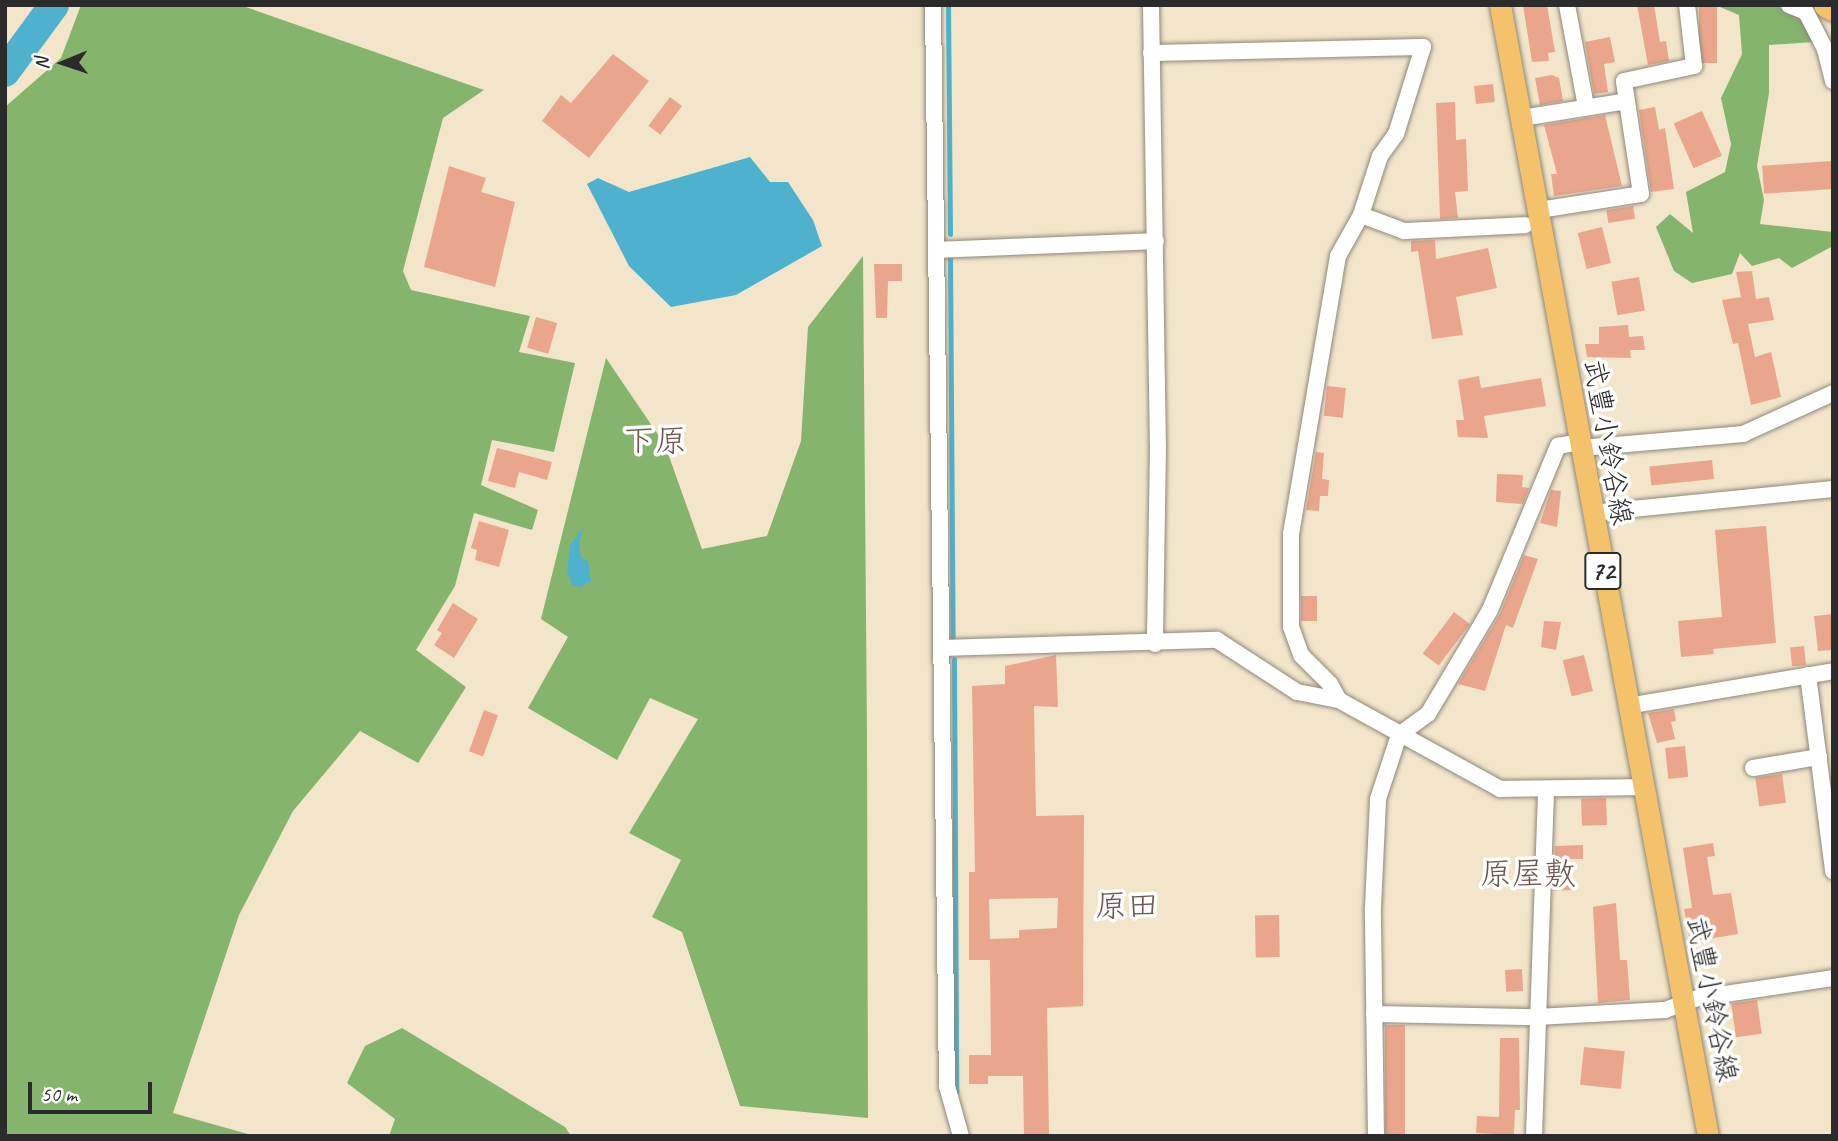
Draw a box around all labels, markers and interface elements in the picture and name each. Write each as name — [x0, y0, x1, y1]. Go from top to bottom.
north arrow — [28, 28, 98, 98]
text: N — [30, 57, 54, 70]
street label: 武豊小鈴谷線 — [1577, 356, 1639, 528]
district label: 下原 — [623, 422, 687, 460]
road number: 72 — [1584, 548, 1622, 594]
district label: 原屋敷 — [1480, 855, 1576, 893]
district label: 原田 — [1095, 887, 1159, 925]
street label: 武豊小鈴谷線 — [1679, 913, 1745, 1085]
scale bar — [32, 1068, 156, 1112]
text: 50 m — [41, 1081, 77, 1107]

